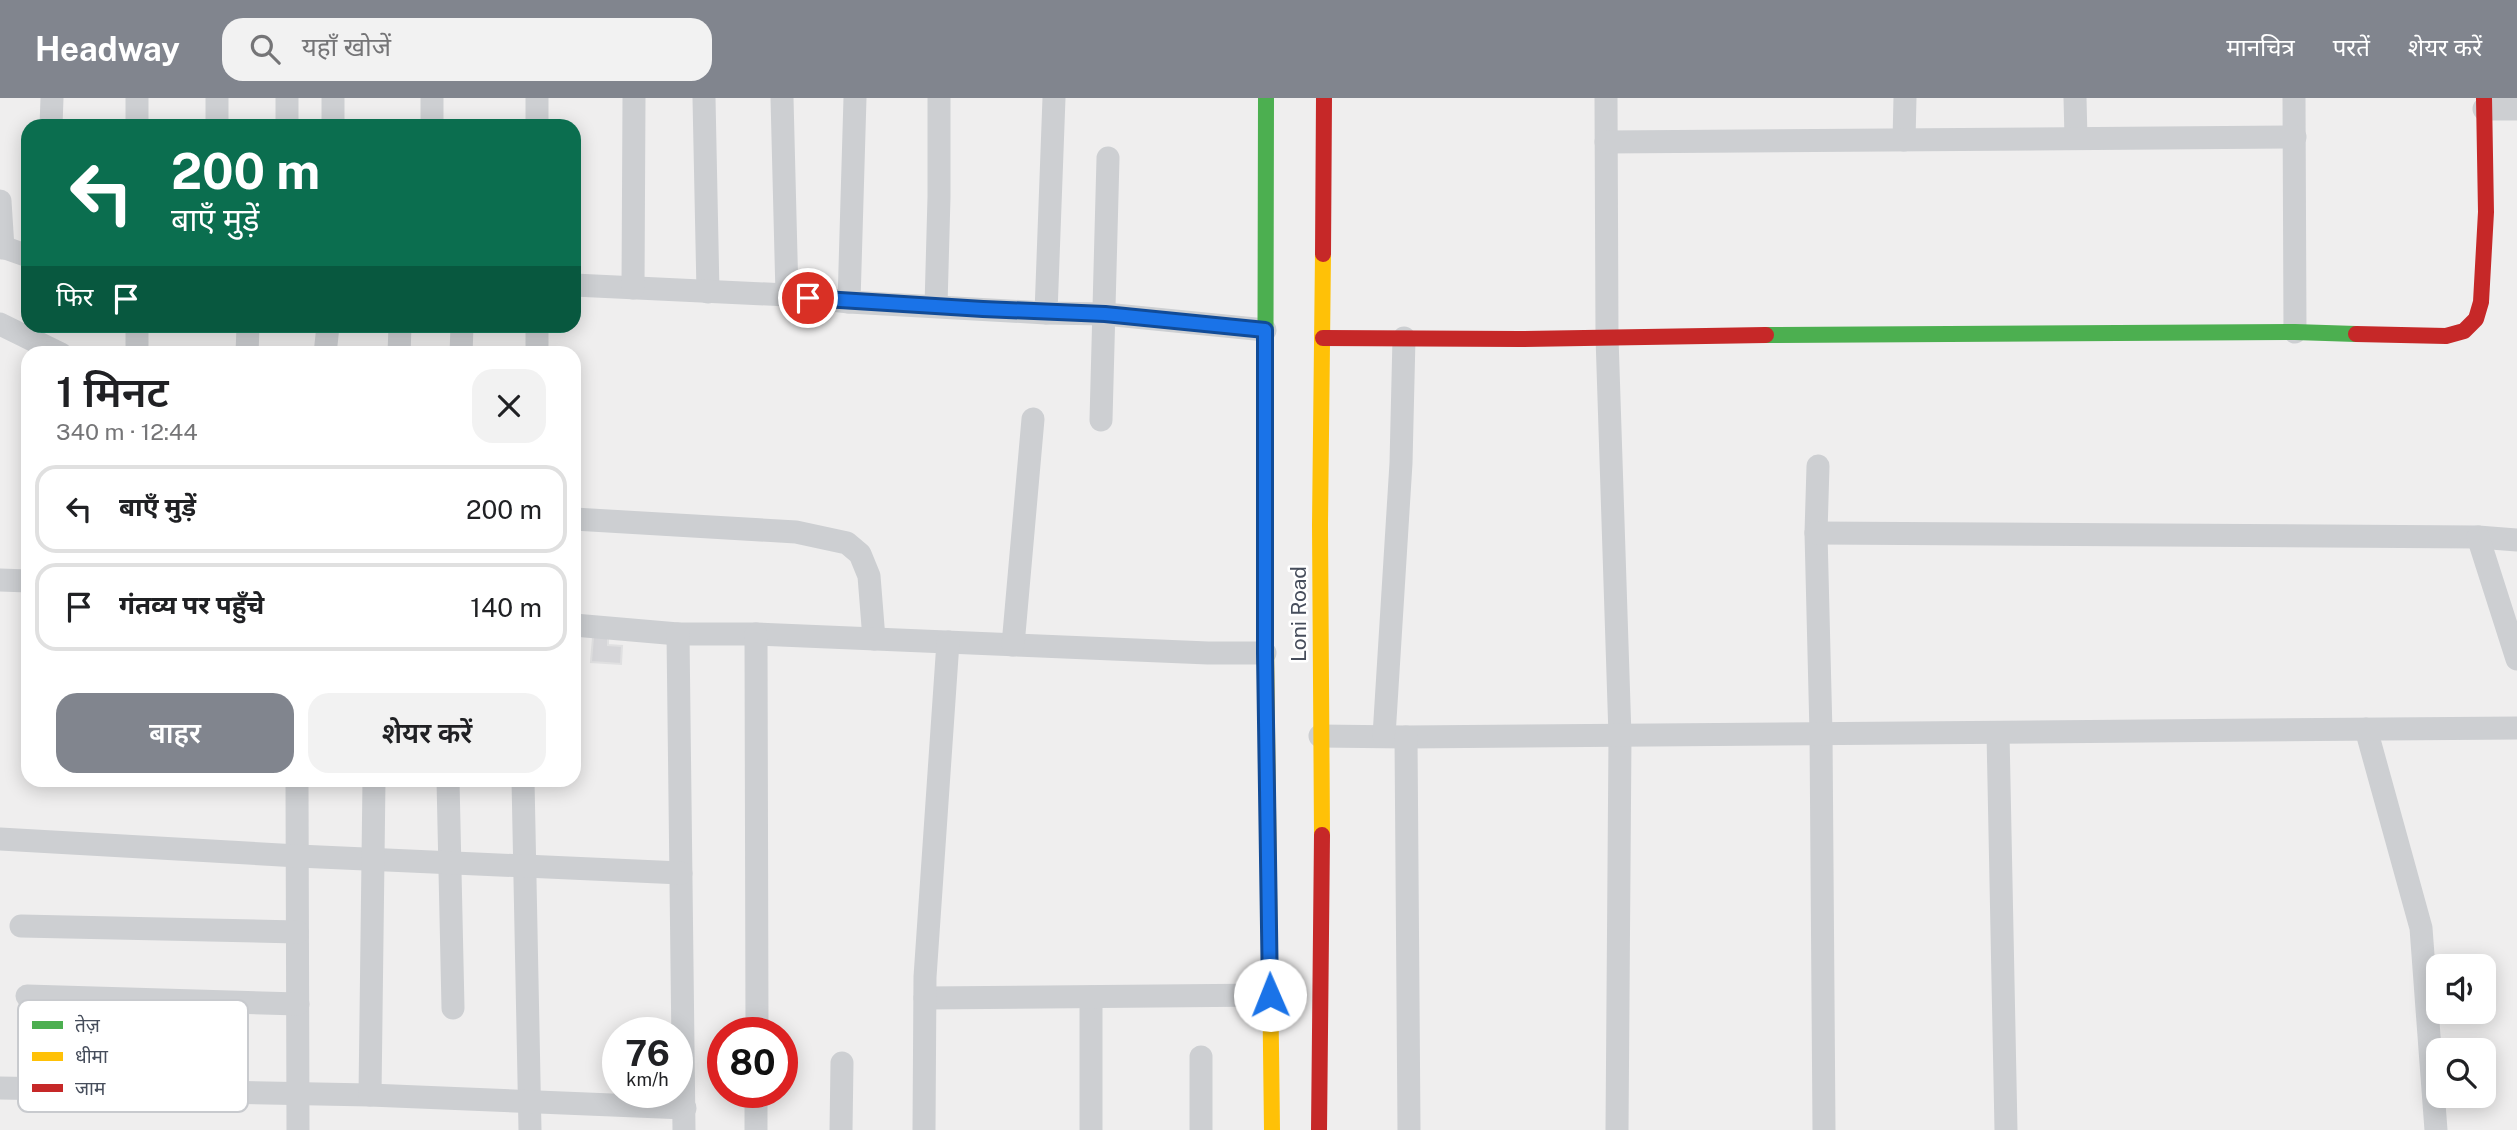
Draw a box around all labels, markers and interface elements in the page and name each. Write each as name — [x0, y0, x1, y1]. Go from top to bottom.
search box — [222, 18, 712, 81]
text: Headway — [35, 30, 180, 68]
icon: search — [246, 30, 284, 68]
text: यहाँ खोजें — [302, 31, 391, 62]
text: मानचित्र — [2226, 33, 2295, 61]
text: परतें — [2333, 33, 2370, 61]
text: शेयर करें — [2408, 33, 2482, 61]
text: 200 m — [171, 142, 320, 200]
icon: left — [56, 147, 147, 238]
text: बाएँ मुड़ें — [171, 201, 259, 238]
pin — [778, 268, 838, 328]
icon: arrive — [789, 279, 827, 317]
icon: arrive — [107, 280, 145, 318]
text: फिर — [56, 281, 93, 312]
text: 1 मिनट — [56, 367, 169, 416]
button: close — [472, 369, 546, 443]
text: 340 m · 12:44 — [56, 418, 198, 445]
icon: left — [60, 490, 98, 528]
text: बाएँ मुड़ें — [119, 491, 196, 522]
text: 200 m — [466, 494, 542, 525]
street label: Loni Road — [1286, 566, 1311, 662]
icon: arrive — [60, 588, 98, 626]
text: गंतव्य पर पहुँचे — [119, 589, 264, 620]
text: 140 m — [470, 592, 542, 623]
button: बाहर — [56, 693, 294, 773]
button: शेयर करें — [308, 693, 546, 773]
map controls — [2426, 954, 2496, 1108]
button: sound — [2426, 954, 2496, 1024]
position arrow — [1233, 958, 1307, 1032]
legend — [18, 1000, 248, 1112]
text: तेज़ — [75, 1014, 101, 1036]
speed limit sign: 80 — [707, 1017, 798, 1108]
text: 76 — [625, 1033, 670, 1074]
button: search — [2426, 1038, 2496, 1108]
text: धीमा — [75, 1045, 109, 1067]
text: km/h — [626, 1069, 669, 1090]
text: जाम — [75, 1077, 106, 1099]

